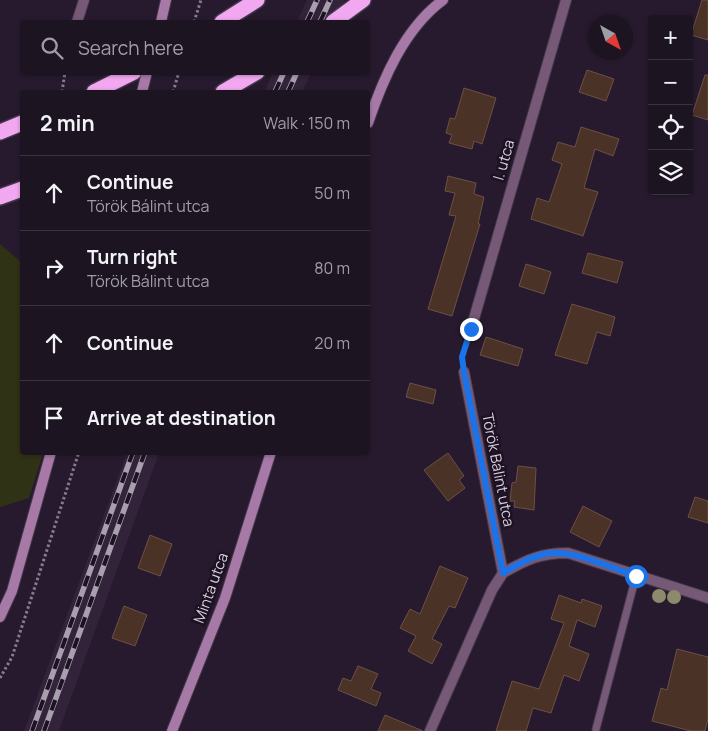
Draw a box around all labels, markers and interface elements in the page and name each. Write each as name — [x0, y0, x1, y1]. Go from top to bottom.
north arrow — [588, 15, 633, 60]
map controls — [648, 15, 693, 195]
button: + — [648, 15, 693, 60]
search box — [20, 20, 370, 75]
icon: search — [38, 34, 66, 62]
text: Search here — [78, 35, 184, 61]
button: − — [648, 60, 693, 105]
button: locate — [648, 105, 693, 150]
text: 2 min — [40, 109, 95, 137]
text: Walk · 150 m — [263, 112, 350, 134]
street label: I. utca — [488, 137, 519, 183]
button: layers — [648, 150, 693, 195]
text: Continue — [87, 169, 173, 195]
icon: ahead — [40, 179, 68, 207]
text: 50 m — [314, 182, 350, 204]
text: Török Bálint utca — [87, 195, 210, 217]
text: Turn right — [87, 244, 177, 270]
icon: right — [40, 254, 68, 282]
text: 80 m — [314, 257, 350, 279]
text: Török Bálint utca — [87, 270, 210, 292]
route end — [460, 318, 483, 341]
icon: ahead — [40, 329, 68, 357]
text: Continue — [87, 330, 173, 356]
text: 20 m — [314, 332, 350, 354]
icon: arrive — [40, 404, 68, 432]
text: Arrive at destination — [87, 405, 276, 431]
street label: Török Bálint utca — [477, 412, 520, 528]
street label: Minta utca — [188, 550, 233, 626]
route start — [625, 565, 648, 588]

